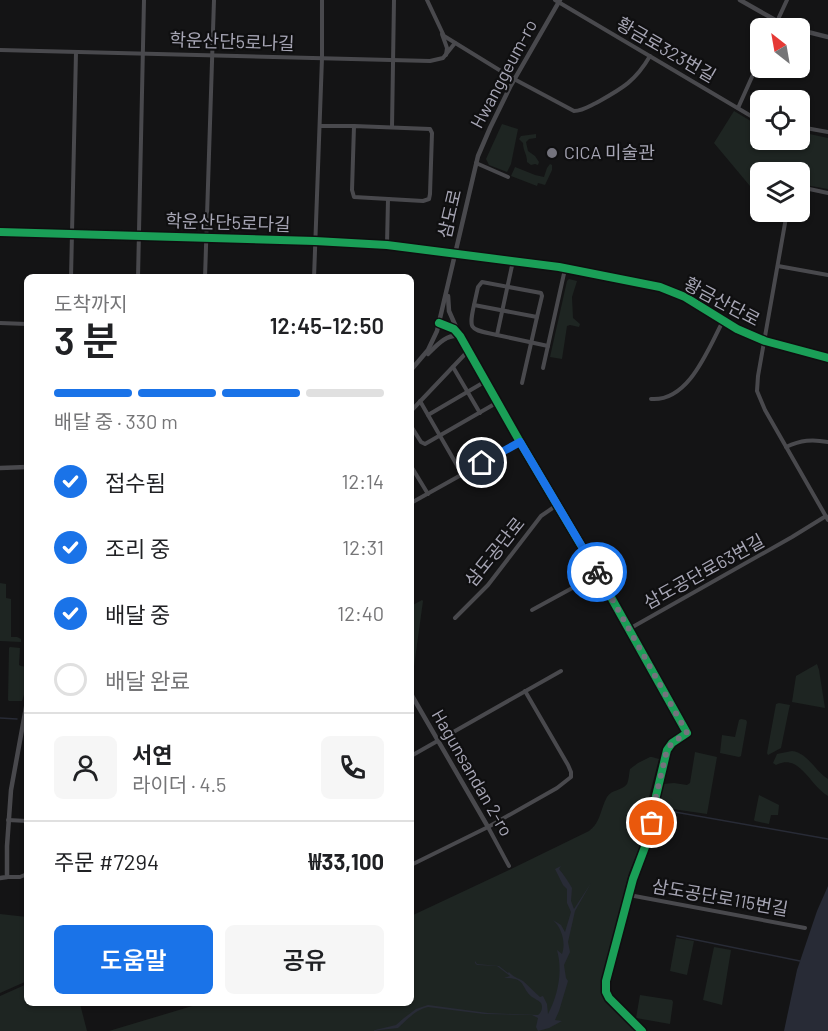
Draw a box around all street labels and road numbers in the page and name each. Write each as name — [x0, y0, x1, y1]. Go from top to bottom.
street label: 황금로323번길 — [613, 12, 720, 86]
street label: Hwanggeum-ro — [465, 15, 541, 132]
street label: 학운산단5로나길 — [169, 28, 295, 54]
street label: 삼도로 — [433, 187, 465, 240]
street label: 학운산단5로다길 — [165, 209, 291, 235]
street label: 황금산단로 — [681, 272, 764, 330]
street label: 삼도공단로 — [460, 512, 529, 590]
street label: 삼도공단로63번길 — [639, 529, 768, 613]
street label: Hagunsandan 2-ro — [428, 705, 518, 840]
street label: 삼도공단로115번길 — [650, 874, 790, 920]

